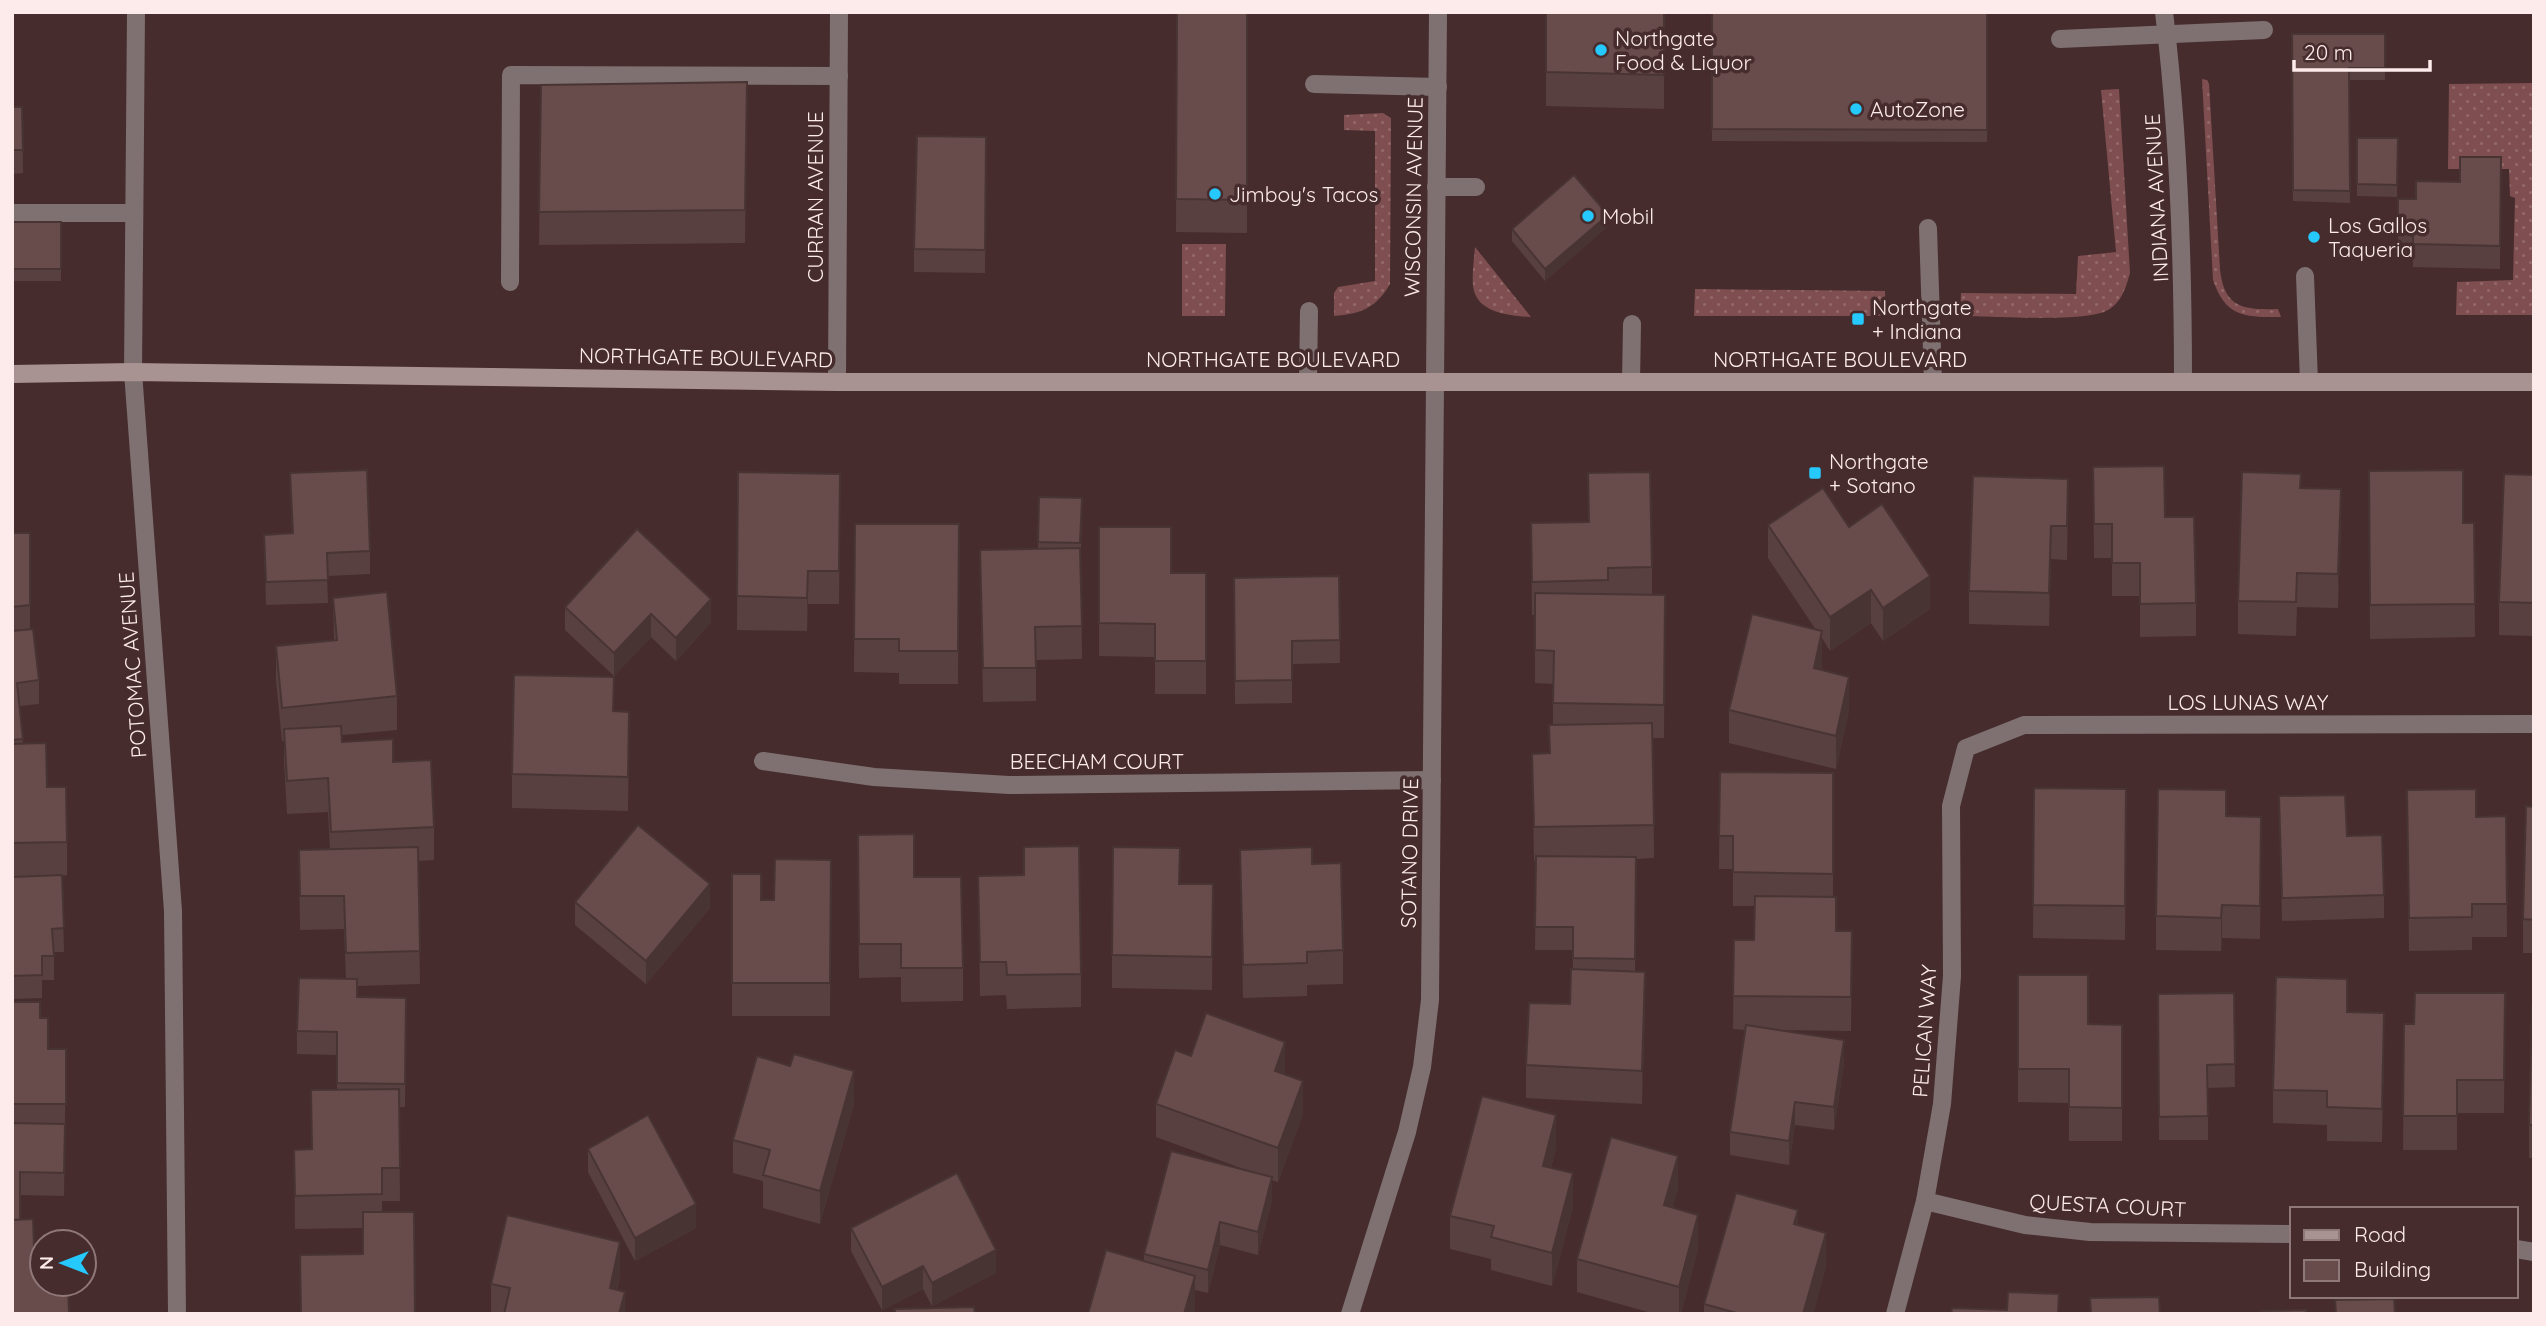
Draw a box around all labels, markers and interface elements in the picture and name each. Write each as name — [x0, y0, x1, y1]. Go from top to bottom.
place label: Northgate Food & Liquor — [1615, 25, 1752, 75]
scale bar — [2294, 28, 2430, 72]
text: 20 m — [2304, 39, 2353, 65]
marker: Northgate Food & Liquor — [1593, 42, 1609, 58]
place label: AutoZone — [1870, 96, 1965, 122]
street label: WISCONSIN AVENUE — [1398, 97, 1428, 297]
marker: AutoZone — [1848, 101, 1864, 117]
street label: CURRAN AVENUE — [802, 111, 828, 283]
street label: INDIANA AVENUE — [2139, 113, 2173, 283]
place label: Jimboy's Tacos — [1229, 181, 1378, 207]
marker: Jimboy's Tacos — [1207, 186, 1223, 202]
place label: Mobil — [1602, 203, 1654, 229]
marker: Mobil — [1580, 208, 1596, 224]
place label: Los Gallos Taqueria — [2328, 212, 2427, 262]
marker: Los Gallos Taqueria — [2306, 229, 2322, 245]
place label: Northgate + Indiana — [1872, 294, 1972, 344]
marker: Northgate + Indiana — [1850, 311, 1866, 327]
street label: NORTHGATE BOULEVARD — [579, 342, 833, 372]
street label: NORTHGATE BOULEVARD — [1146, 346, 1400, 372]
street label: NORTHGATE BOULEVARD — [1713, 346, 1967, 372]
place label: Northgate + Sotano — [1829, 448, 1929, 498]
marker: Northgate + Sotano — [1807, 465, 1823, 481]
street label: POTOMAC AVENUE — [113, 571, 151, 759]
street label: LOS LUNAS WAY — [2168, 689, 2329, 715]
street label: BEECHAM COURT — [1010, 748, 1184, 774]
street label: SOTANO DRIVE — [1395, 778, 1423, 928]
street label: PELICAN WAY — [1906, 963, 1942, 1098]
street label: QUESTA COURT — [2029, 1188, 2187, 1222]
legend — [2290, 1207, 2518, 1298]
text: Road — [2354, 1221, 2406, 1247]
north arrow — [28, 1228, 98, 1298]
text: N — [34, 1256, 58, 1270]
text: Building — [2354, 1256, 2431, 1282]

